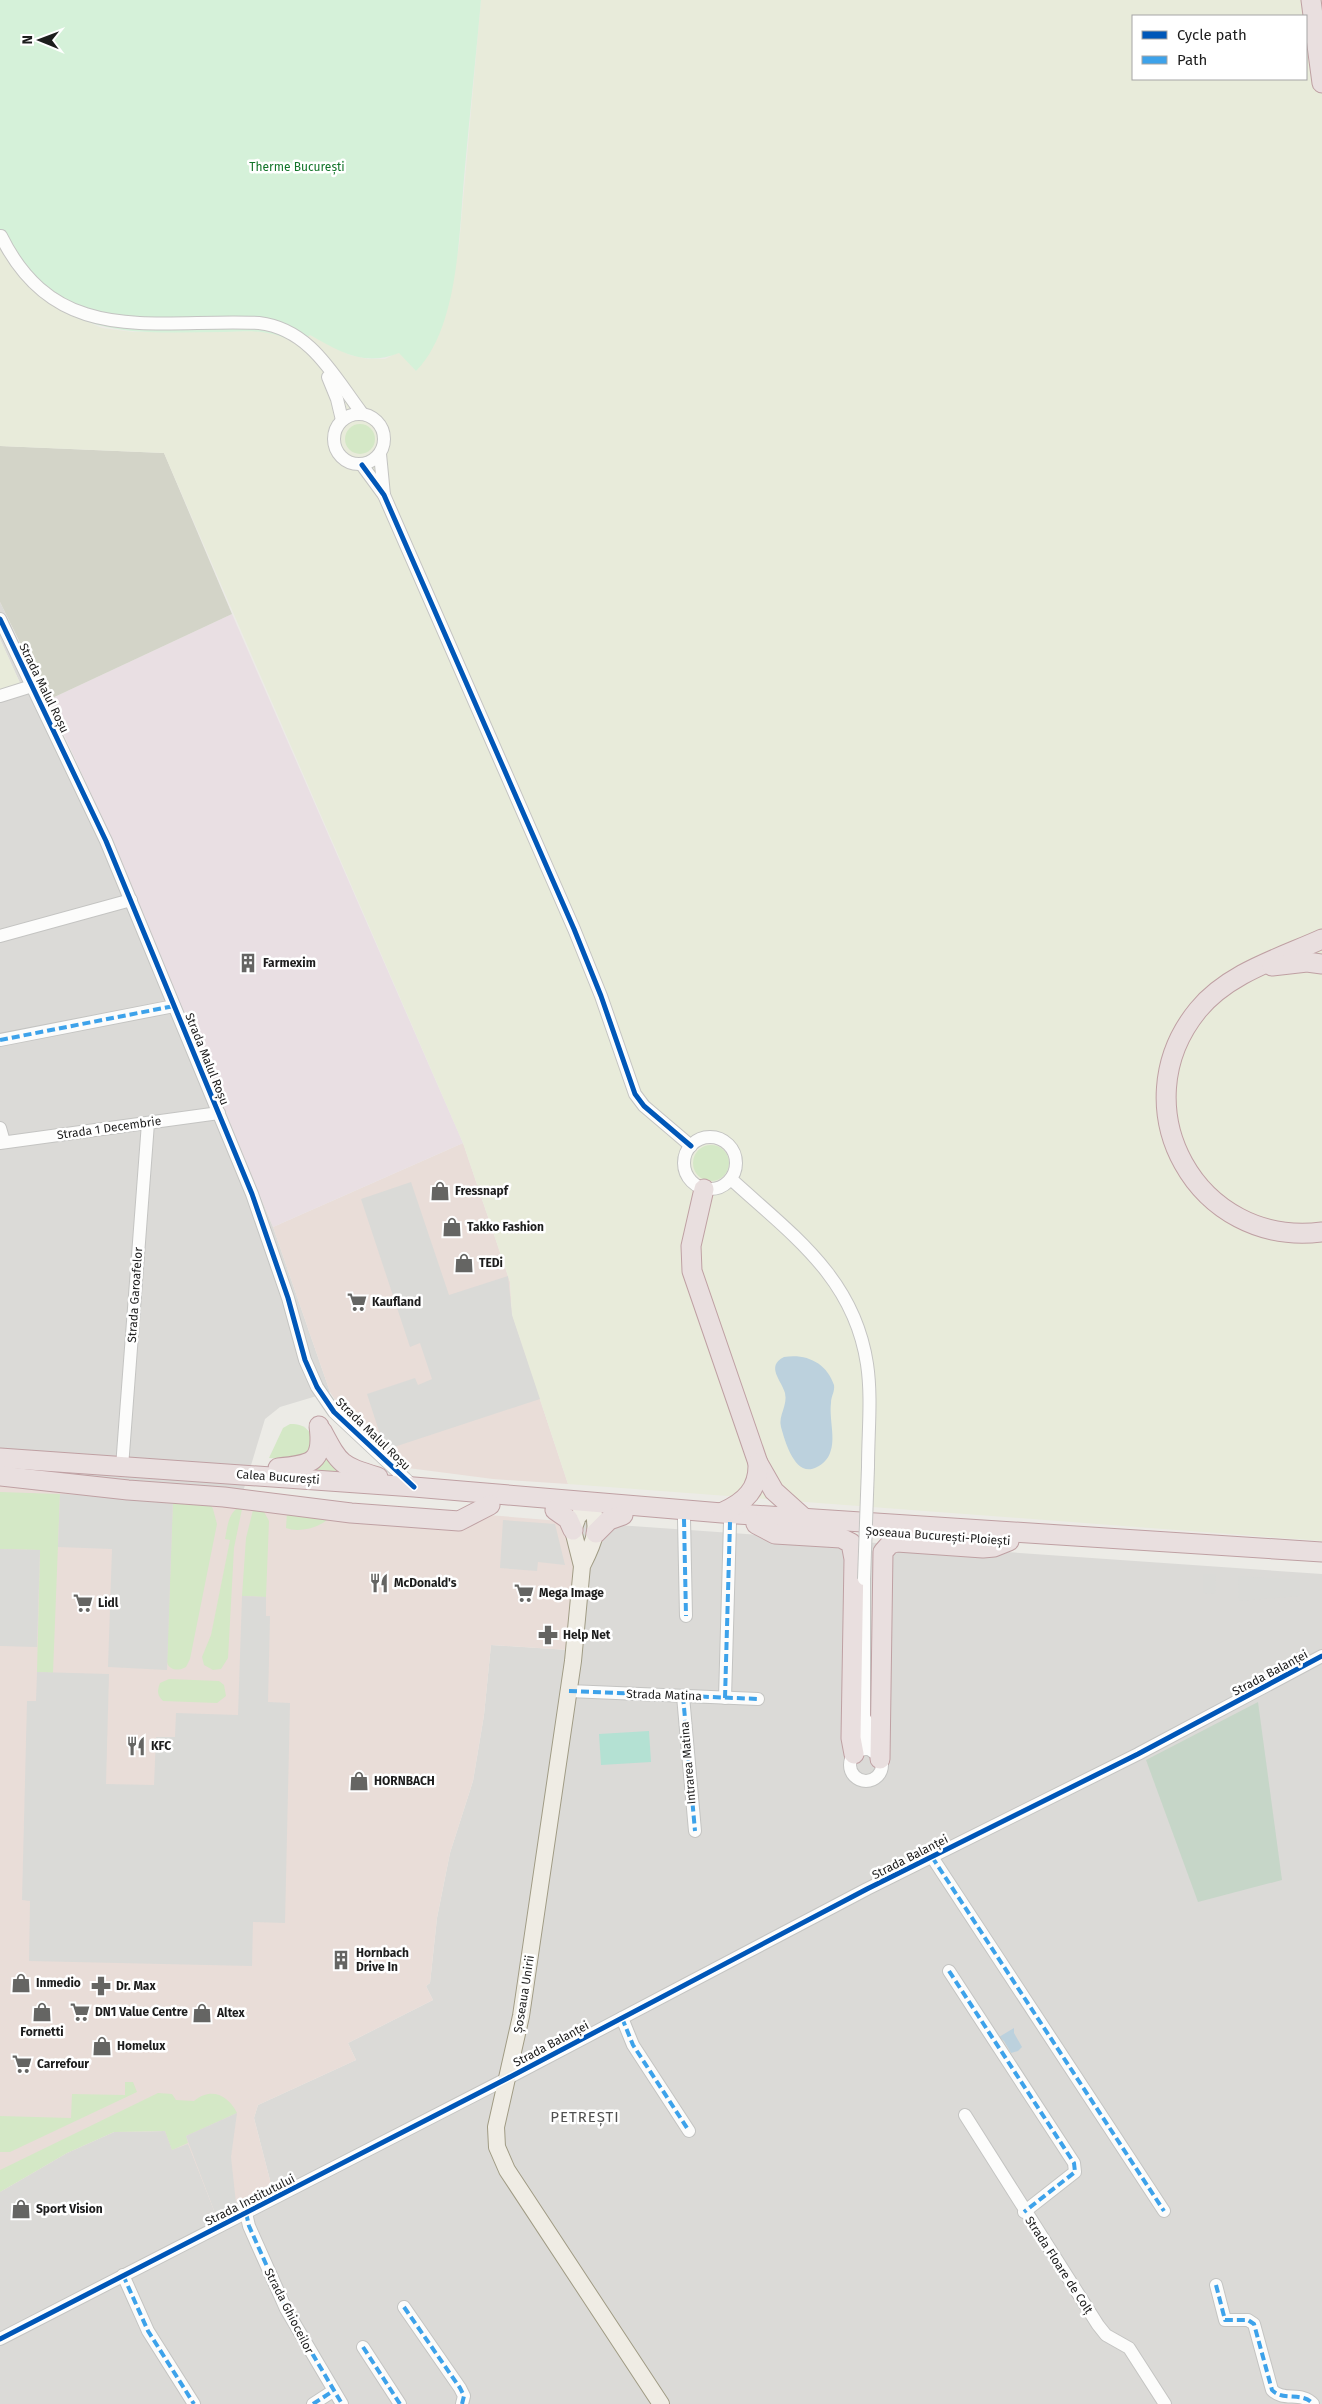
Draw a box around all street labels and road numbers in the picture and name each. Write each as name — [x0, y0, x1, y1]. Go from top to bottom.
street label: Strada Malul Roșu — [15, 641, 72, 736]
street label: Strada Malul Roșu — [181, 1011, 232, 1107]
street label: Strada 1 Decembrie — [56, 1114, 162, 1142]
street label: Strada Garoafelor — [125, 1246, 145, 1343]
street label: Strada Malul Roșu — [332, 1395, 413, 1474]
street label: Calea București — [236, 1467, 320, 1488]
street label: Șoseaua București-Ploiești — [865, 1524, 1011, 1549]
street label: Strada Balanței — [1230, 1647, 1311, 1700]
street label: Strada Matina — [626, 1687, 702, 1703]
street label: Intrarea Matina — [677, 1721, 699, 1805]
street label: Strada Balanței — [870, 1832, 951, 1883]
street label: Șoseaua Unirii — [511, 1954, 538, 2034]
street label: Strada Balanței — [511, 2018, 592, 2071]
street label: Strada Institutului — [203, 2171, 297, 2229]
street label: Strada Floare de Colț — [1021, 2214, 1096, 2317]
street label: Strada Ghioceilor — [261, 2266, 317, 2356]

